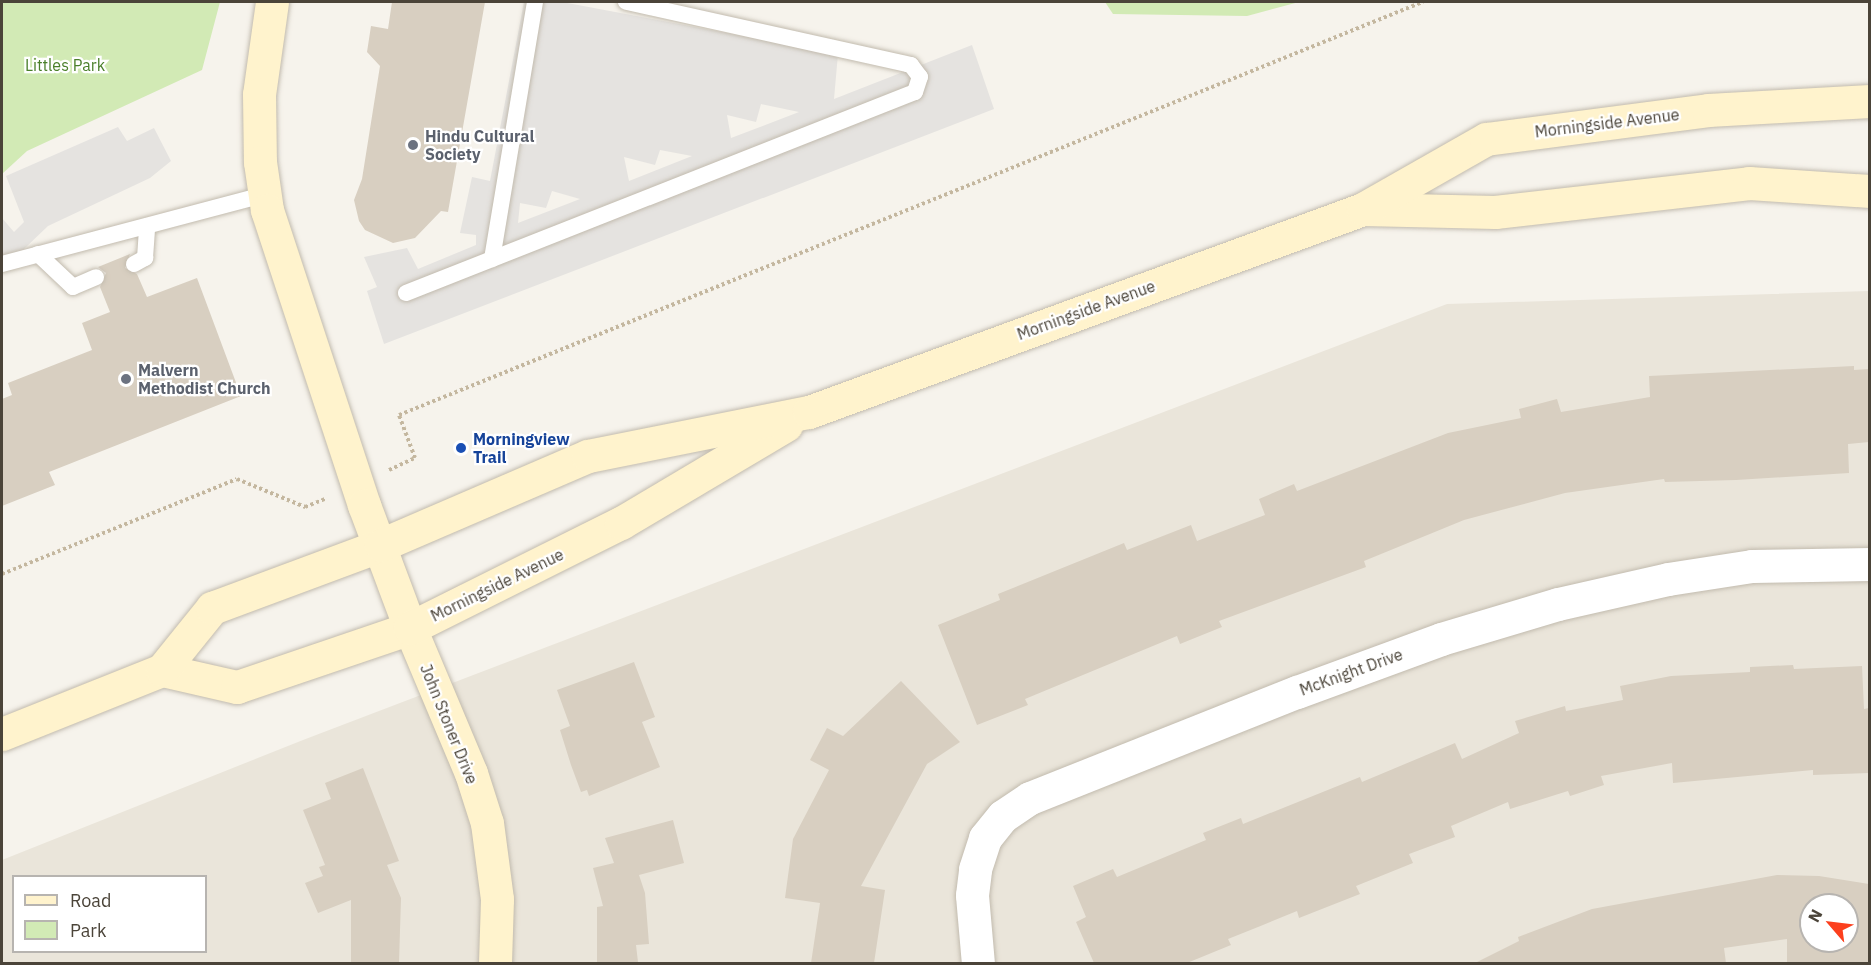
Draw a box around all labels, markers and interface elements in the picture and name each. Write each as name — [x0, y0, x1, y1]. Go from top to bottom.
park label: Littles Park — [25, 55, 105, 75]
street label: Morningside Avenue — [1534, 105, 1680, 141]
place label: Hindu Cultural Society — [425, 126, 534, 164]
marker: Hindu Cultural Society — [406, 138, 420, 152]
street label: Morningside Avenue — [1014, 276, 1158, 344]
place label: Malvern Methodist Church — [138, 360, 271, 398]
marker: Malvern Methodist Church — [119, 372, 133, 386]
place label: Morningview Trail — [473, 429, 570, 467]
marker: Morningview Trail — [454, 441, 468, 455]
street label: Morningside Avenue — [427, 544, 567, 626]
street label: McKnight Drive — [1297, 644, 1405, 700]
street label: John Stoner Drive — [416, 661, 482, 787]
legend — [12, 875, 207, 953]
text: Road — [70, 889, 111, 912]
north arrow — [1799, 893, 1859, 953]
text: N — [1803, 906, 1826, 925]
text: Park — [70, 919, 106, 942]

